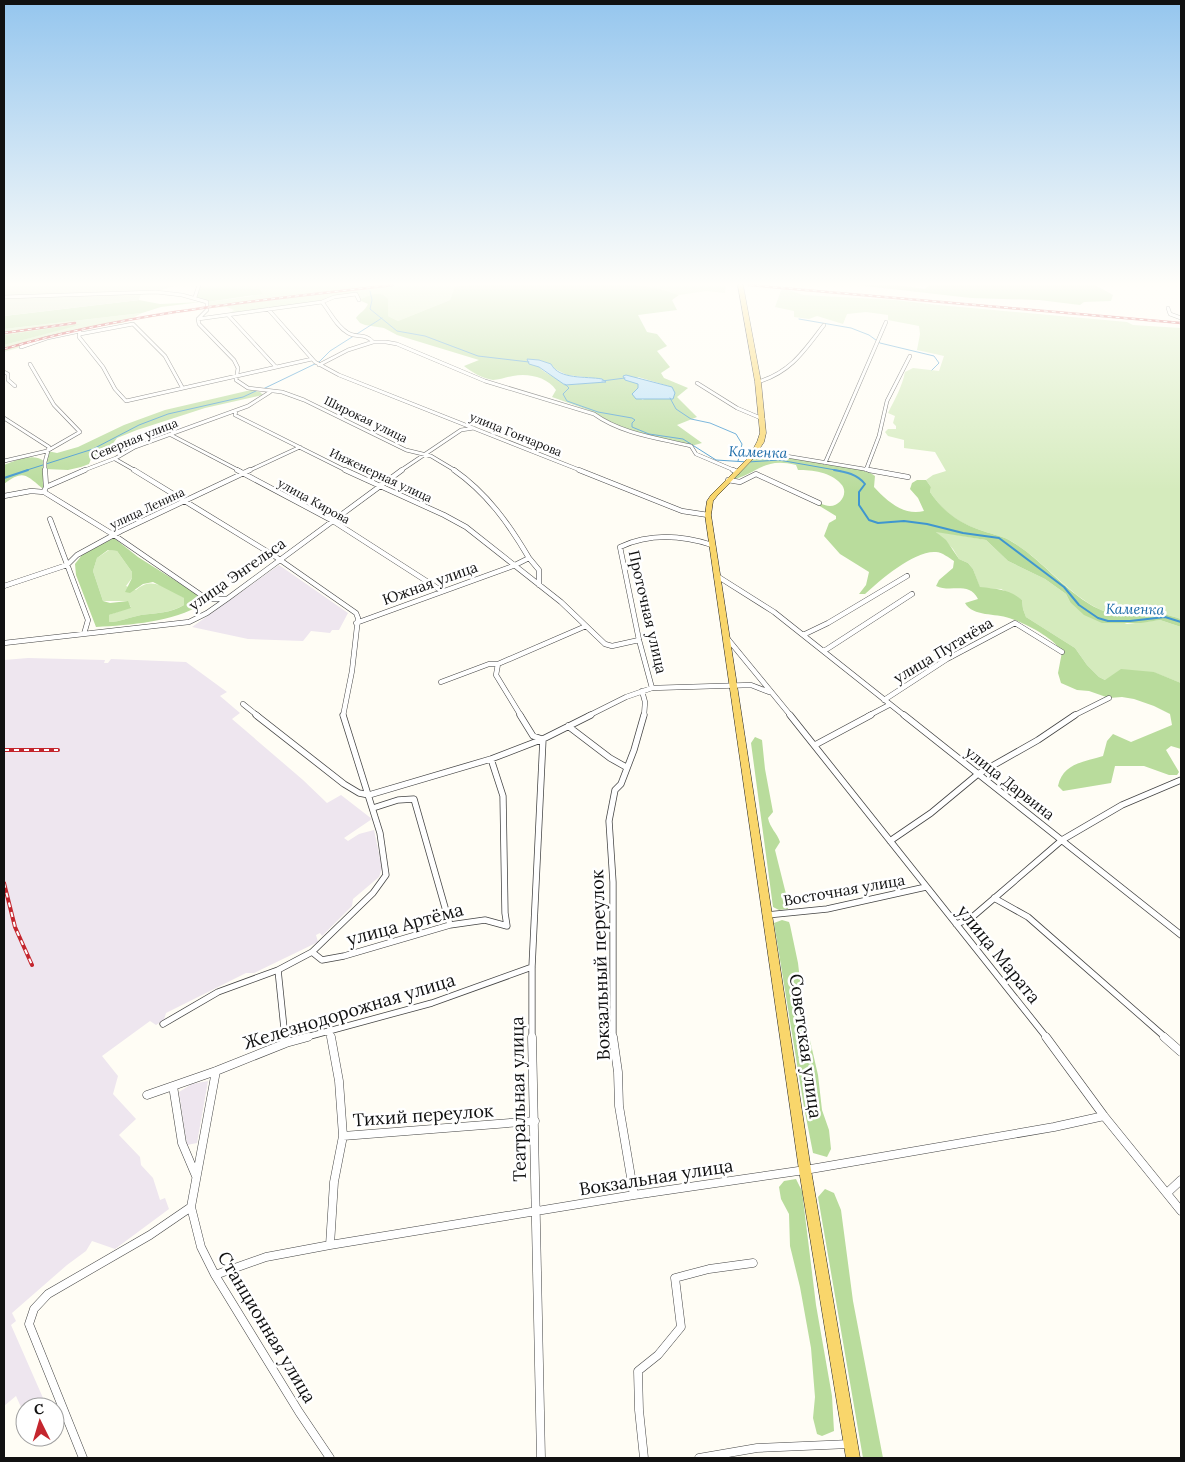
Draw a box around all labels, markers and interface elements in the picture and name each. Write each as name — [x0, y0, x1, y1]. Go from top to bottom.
street label: Широкая улица — [322, 392, 410, 446]
street label: улица Гончарова — [468, 409, 564, 459]
street label: Северная улица — [88, 415, 180, 463]
water label: Каменка — [728, 442, 788, 462]
street label: Инженерная улица — [327, 445, 435, 505]
street label: улица Кирова — [275, 475, 353, 527]
street label: улица Ленина — [107, 484, 187, 532]
street label: улица Энгельса — [185, 533, 289, 614]
street label: Проточная улица — [625, 548, 671, 676]
street label: Южная улица — [380, 557, 481, 609]
water label: Каменка — [1106, 599, 1165, 619]
street label: улица Пугачёва — [890, 613, 996, 687]
street label: улица Дарвина — [961, 742, 1059, 824]
street label: Вокзальный переулок — [585, 869, 615, 1061]
street label: Восточная улица — [782, 870, 906, 910]
street label: улица Артёма — [344, 897, 466, 951]
street label: улица Марата — [952, 900, 1046, 1008]
street label: Железнодорожная улица — [240, 968, 458, 1054]
street label: Советская улица — [784, 972, 828, 1120]
street label: Театральная улица — [505, 1016, 531, 1182]
street label: Тихий переулок — [352, 1099, 494, 1131]
street label: Вокзальная улица — [577, 1153, 735, 1201]
street label: Станционная улица — [213, 1247, 321, 1407]
north arrow — [15, 1397, 65, 1447]
text: С — [33, 1400, 45, 1418]

